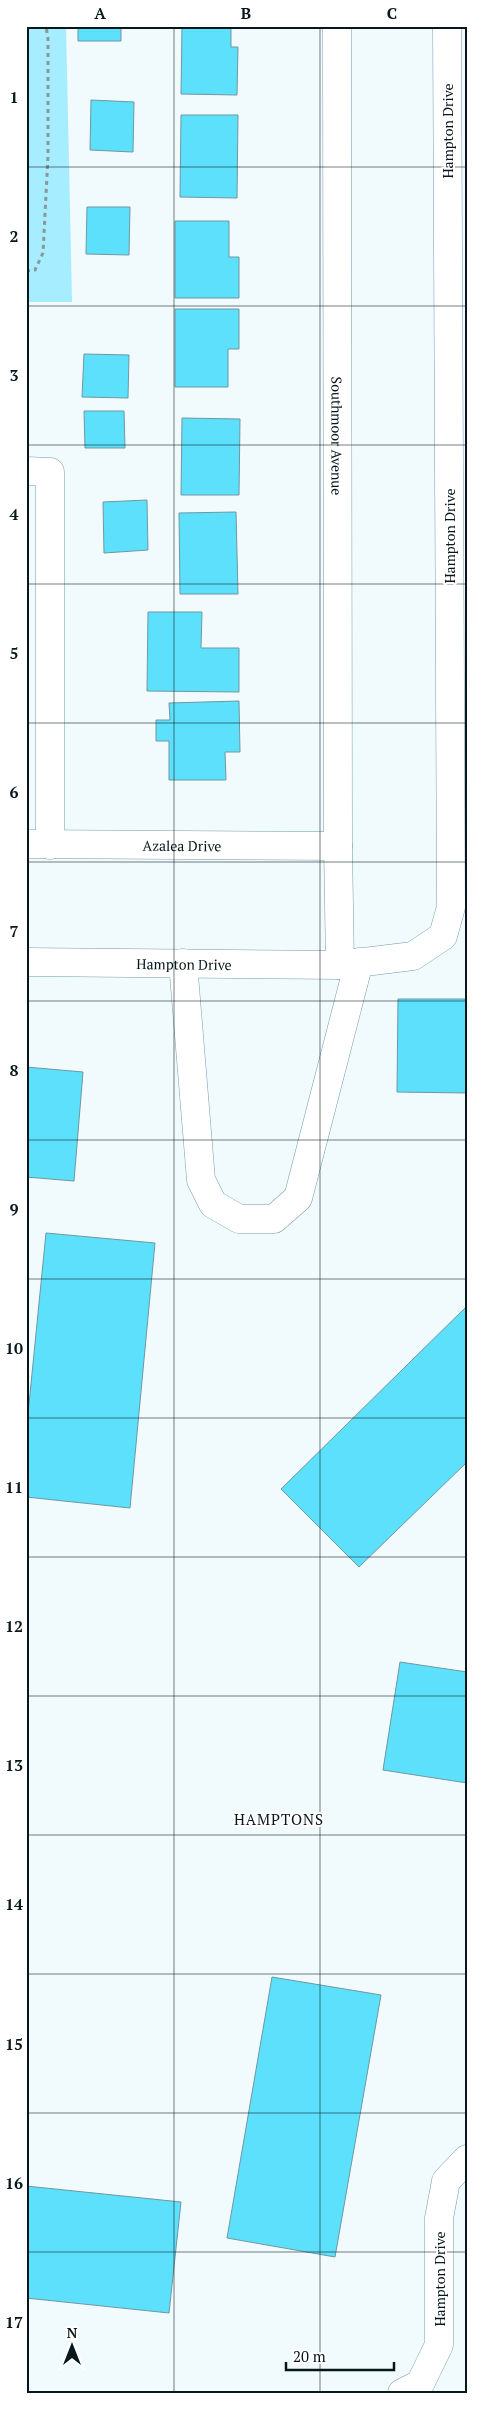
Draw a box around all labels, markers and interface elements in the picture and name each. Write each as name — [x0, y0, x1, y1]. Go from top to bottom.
text: A — [94, 2, 106, 24]
text: B — [241, 2, 251, 24]
text: C — [387, 2, 397, 24]
street label: Hampton Drive — [438, 83, 457, 179]
text: 1 — [9, 86, 19, 108]
text: 2 — [9, 225, 19, 247]
text: 3 — [9, 364, 19, 386]
street label: Southmoor Avenue — [328, 377, 347, 495]
street label: Hampton Drive — [440, 488, 459, 584]
text: 4 — [9, 503, 19, 525]
text: 5 — [9, 642, 19, 664]
text: 6 — [9, 781, 19, 803]
street label: Azalea Drive — [143, 835, 221, 855]
text: 7 — [9, 920, 19, 942]
street label: Hampton Drive — [136, 954, 232, 973]
text: 8 — [9, 1059, 19, 1081]
text: 9 — [9, 1198, 19, 1220]
text: 10 — [5, 1337, 23, 1359]
text: 11 — [5, 1476, 23, 1498]
text: 12 — [5, 1615, 23, 1637]
text: 13 — [5, 1754, 23, 1776]
district label: HAMPTONS — [234, 1809, 324, 1829]
text: 14 — [5, 1893, 23, 1915]
text: 15 — [5, 2033, 23, 2055]
text: 16 — [5, 2172, 23, 2194]
street label: Hampton Drive — [430, 2231, 449, 2327]
text: 17 — [5, 2311, 23, 2333]
north arrow — [48, 2322, 98, 2372]
text: N — [67, 2323, 78, 2342]
scale bar — [286, 2339, 393, 2371]
text: 20 m — [293, 2346, 326, 2366]

